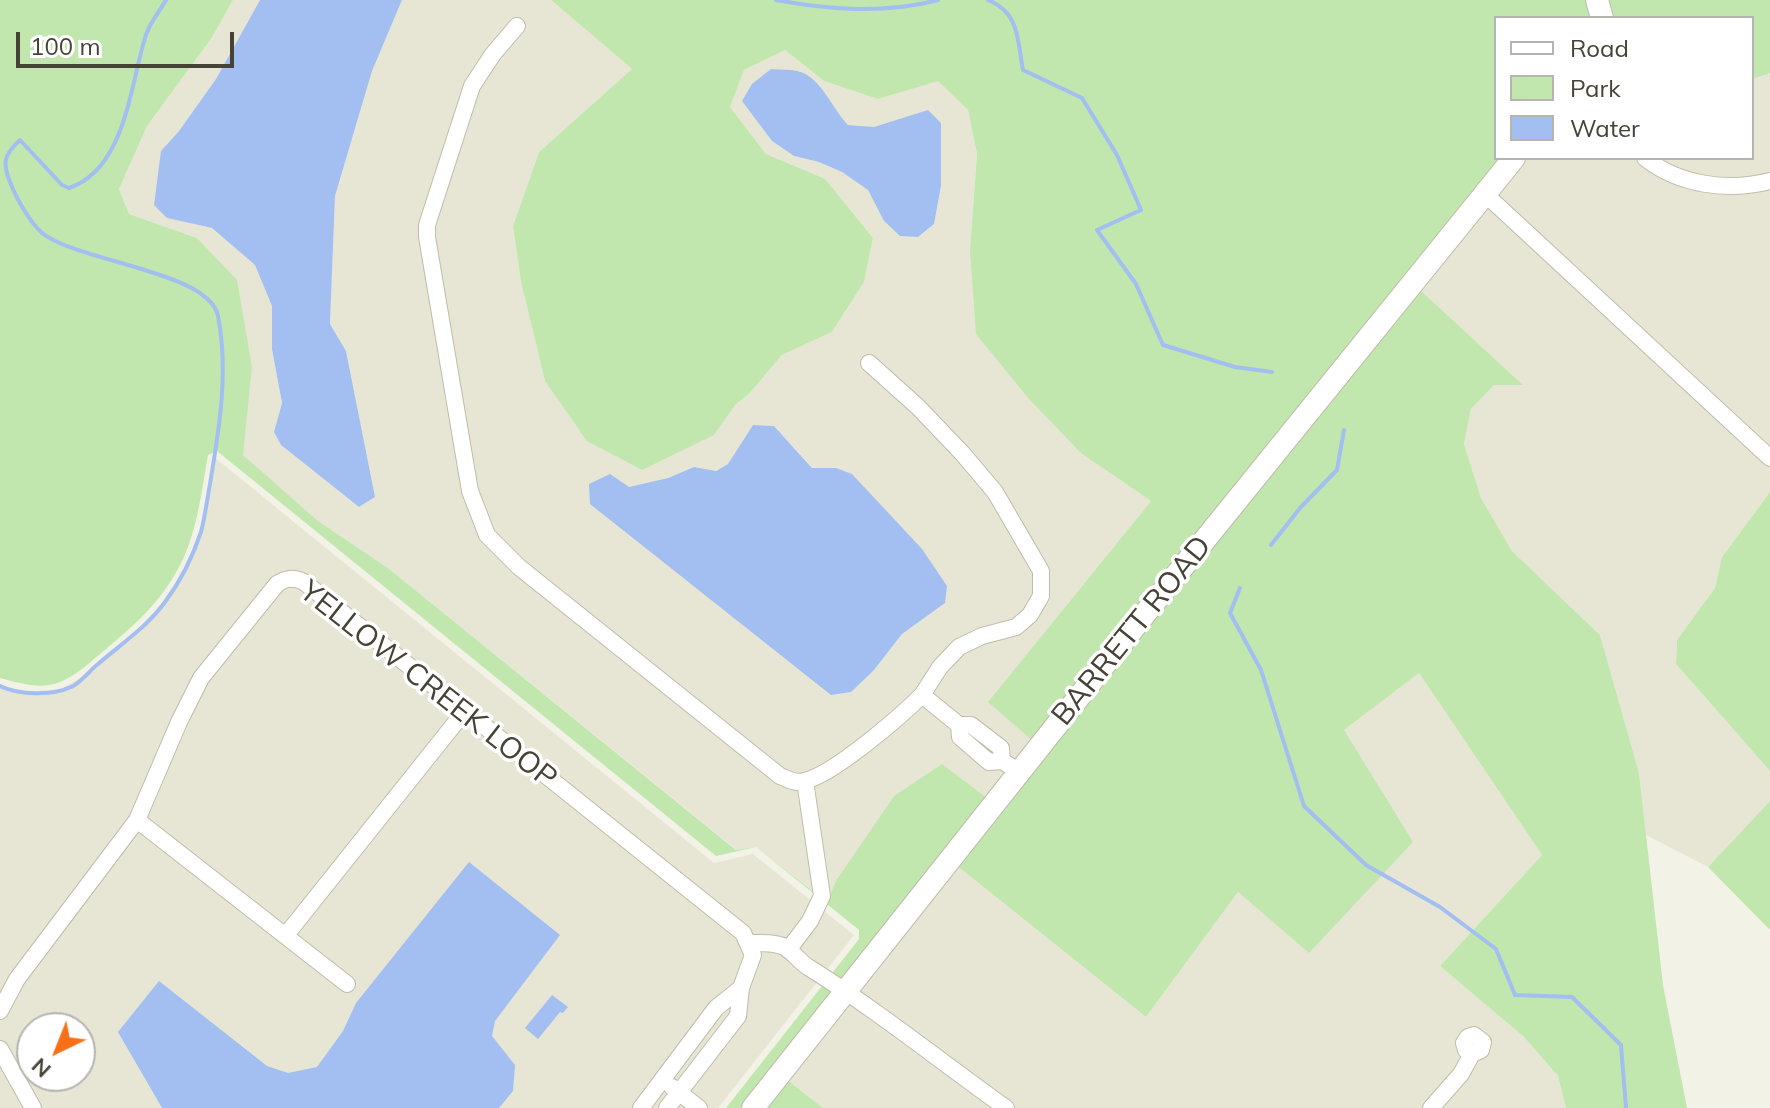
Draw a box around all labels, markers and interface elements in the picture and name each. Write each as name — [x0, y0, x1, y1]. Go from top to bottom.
scale bar — [20, 16, 238, 66]
legend — [1494, 16, 1754, 160]
text: 100 m — [30, 31, 101, 61]
text: Road — [1570, 33, 1629, 63]
text: Park — [1570, 73, 1621, 103]
text: Water — [1570, 113, 1640, 143]
street label: BARRETT ROAD — [1045, 529, 1219, 733]
street label: YELLOW CREEK LOOP — [292, 573, 564, 797]
north arrow — [16, 1012, 96, 1092]
text: N — [25, 1052, 57, 1084]

